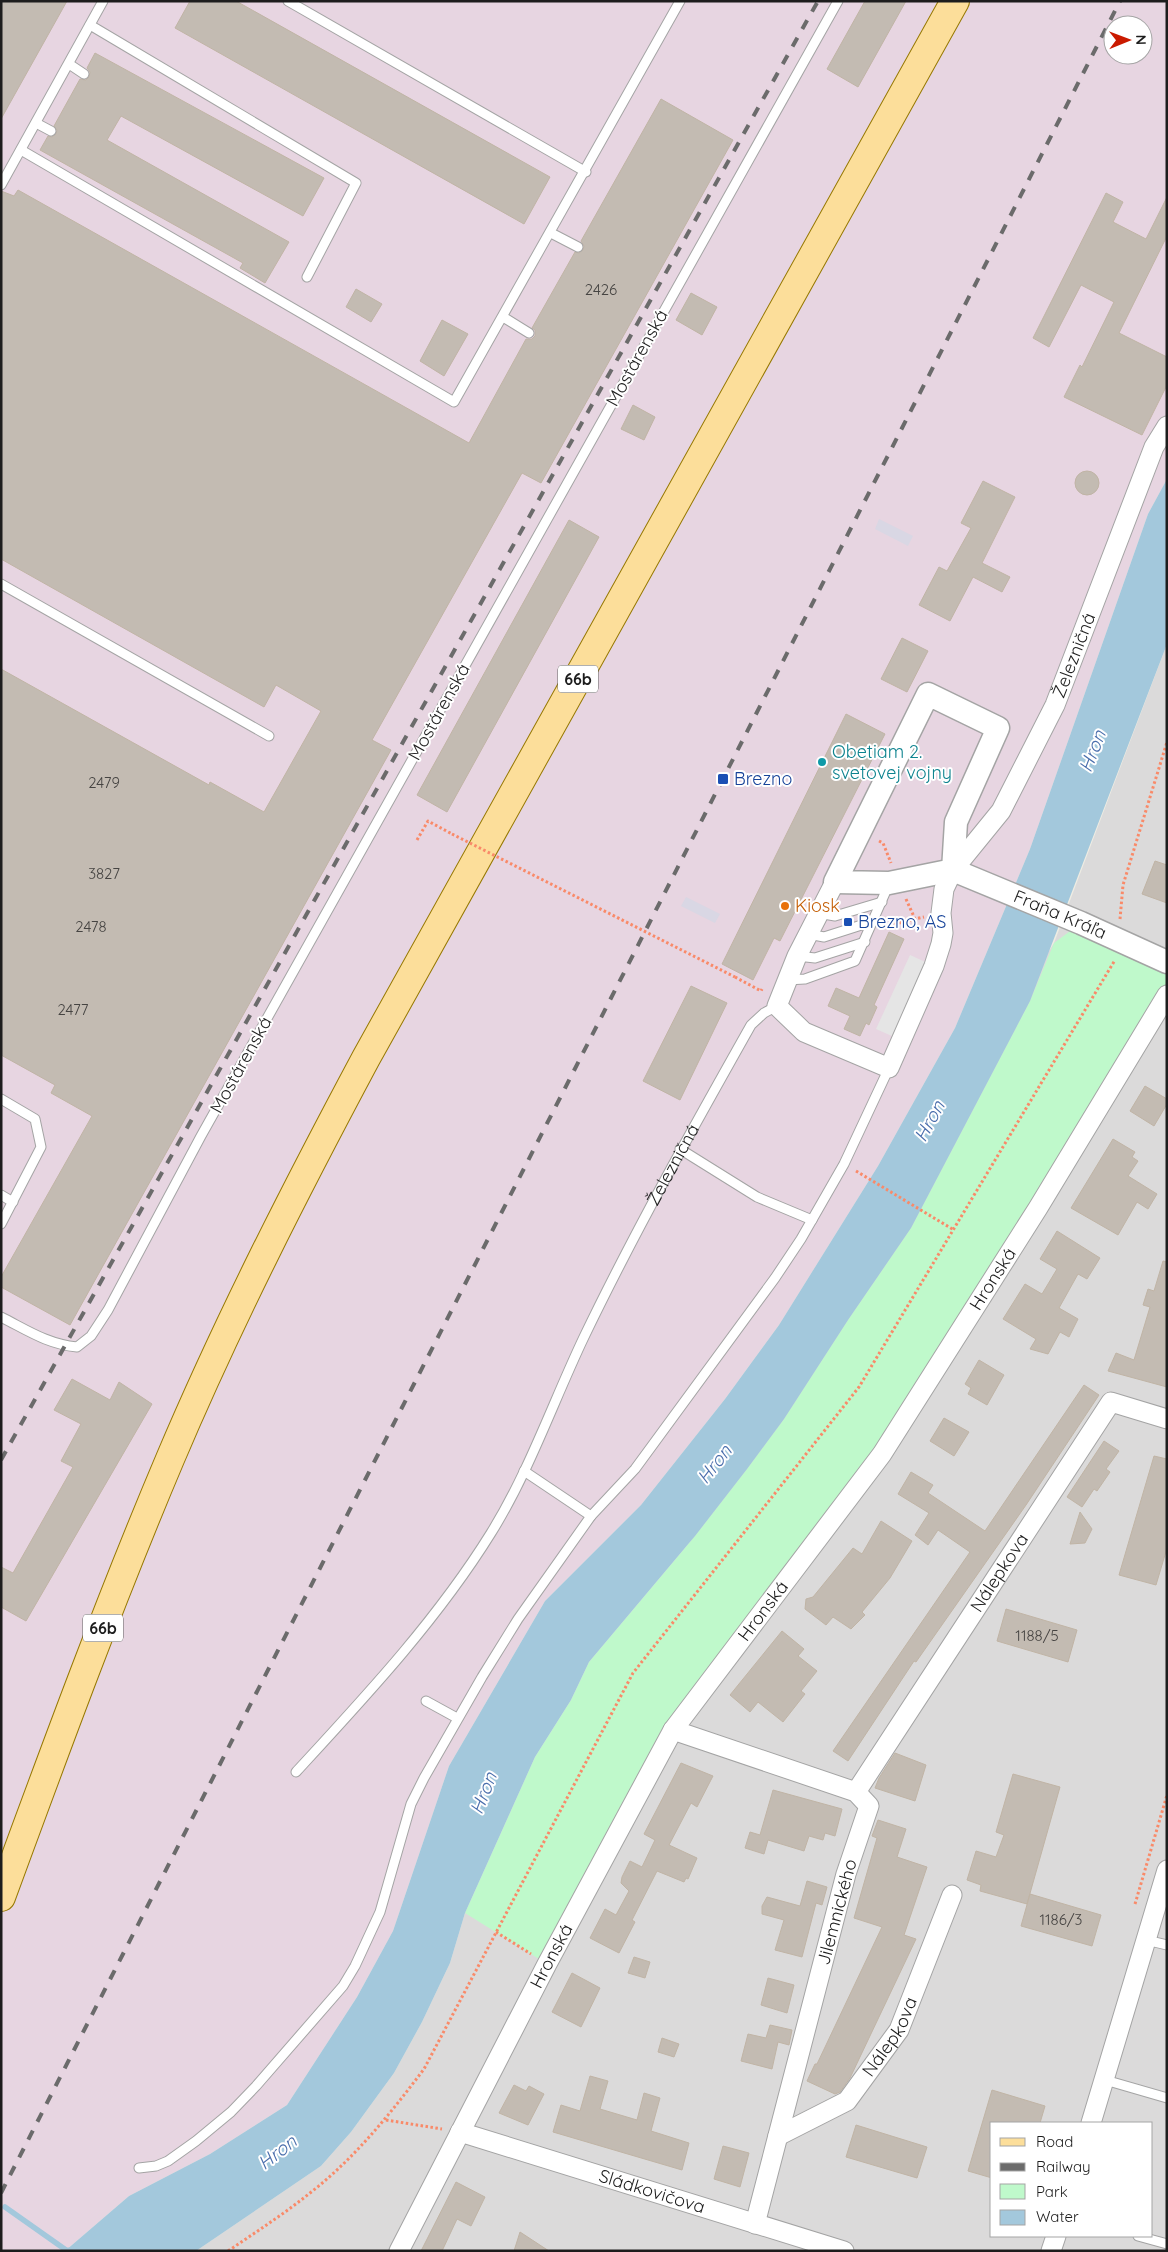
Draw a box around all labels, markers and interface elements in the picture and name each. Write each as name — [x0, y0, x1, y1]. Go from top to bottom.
north arrow — [1103, 15, 1153, 65]
text: N — [1132, 34, 1150, 45]
house number: 2426 — [585, 280, 617, 299]
street label: Mostárenská — [601, 305, 673, 410]
street label: Železničná — [1047, 609, 1100, 701]
street label: Mostárenská — [403, 659, 475, 764]
road number: 66b — [558, 666, 598, 692]
water label: Hron — [1073, 726, 1111, 775]
place label: Obetiam 2. svetovej vojny — [832, 740, 952, 784]
marker: Obetiam 2. svetovej vojny — [816, 756, 828, 768]
place label: Brezno — [734, 767, 792, 790]
marker: Brezno — [716, 772, 730, 786]
house number: 2479 — [88, 773, 120, 792]
house number: 3827 — [88, 864, 120, 883]
street label: Fraňa Kráľa — [1010, 884, 1110, 944]
place label: Kiosk — [795, 894, 840, 917]
marker: Kiosk — [779, 900, 791, 912]
place label: Brezno, AS — [858, 910, 947, 933]
marker: Brezno, AS — [842, 916, 854, 928]
house number: 2478 — [75, 917, 107, 936]
house number: 2477 — [58, 1000, 89, 1019]
street label: Mostárenská — [205, 1012, 277, 1117]
water label: Hron — [908, 1095, 950, 1146]
street label: Železničná — [641, 1120, 704, 1209]
street label: Hronská — [964, 1243, 1021, 1314]
water label: Hron — [691, 1439, 737, 1488]
street label: Nálepkova — [965, 1529, 1033, 1616]
street label: Hronská — [733, 1576, 793, 1645]
road number: 66b — [83, 1615, 123, 1642]
house number: 1188/5 — [1015, 1626, 1059, 1645]
water label: Hron — [464, 1768, 502, 1817]
street label: Jilemnického — [811, 1856, 862, 1967]
house number: 1186/3 — [1040, 1910, 1083, 1929]
street label: Hronská — [525, 1920, 578, 1992]
street label: Nálepkova — [857, 1994, 922, 2081]
legend — [990, 2122, 1153, 2237]
water label: Hron — [253, 2129, 302, 2175]
text: Road — [1036, 2132, 1073, 2151]
text: Railway — [1036, 2157, 1091, 2176]
street label: Sládkovičova — [596, 2164, 708, 2218]
text: Park — [1036, 2182, 1068, 2201]
text: Water — [1036, 2207, 1079, 2226]

